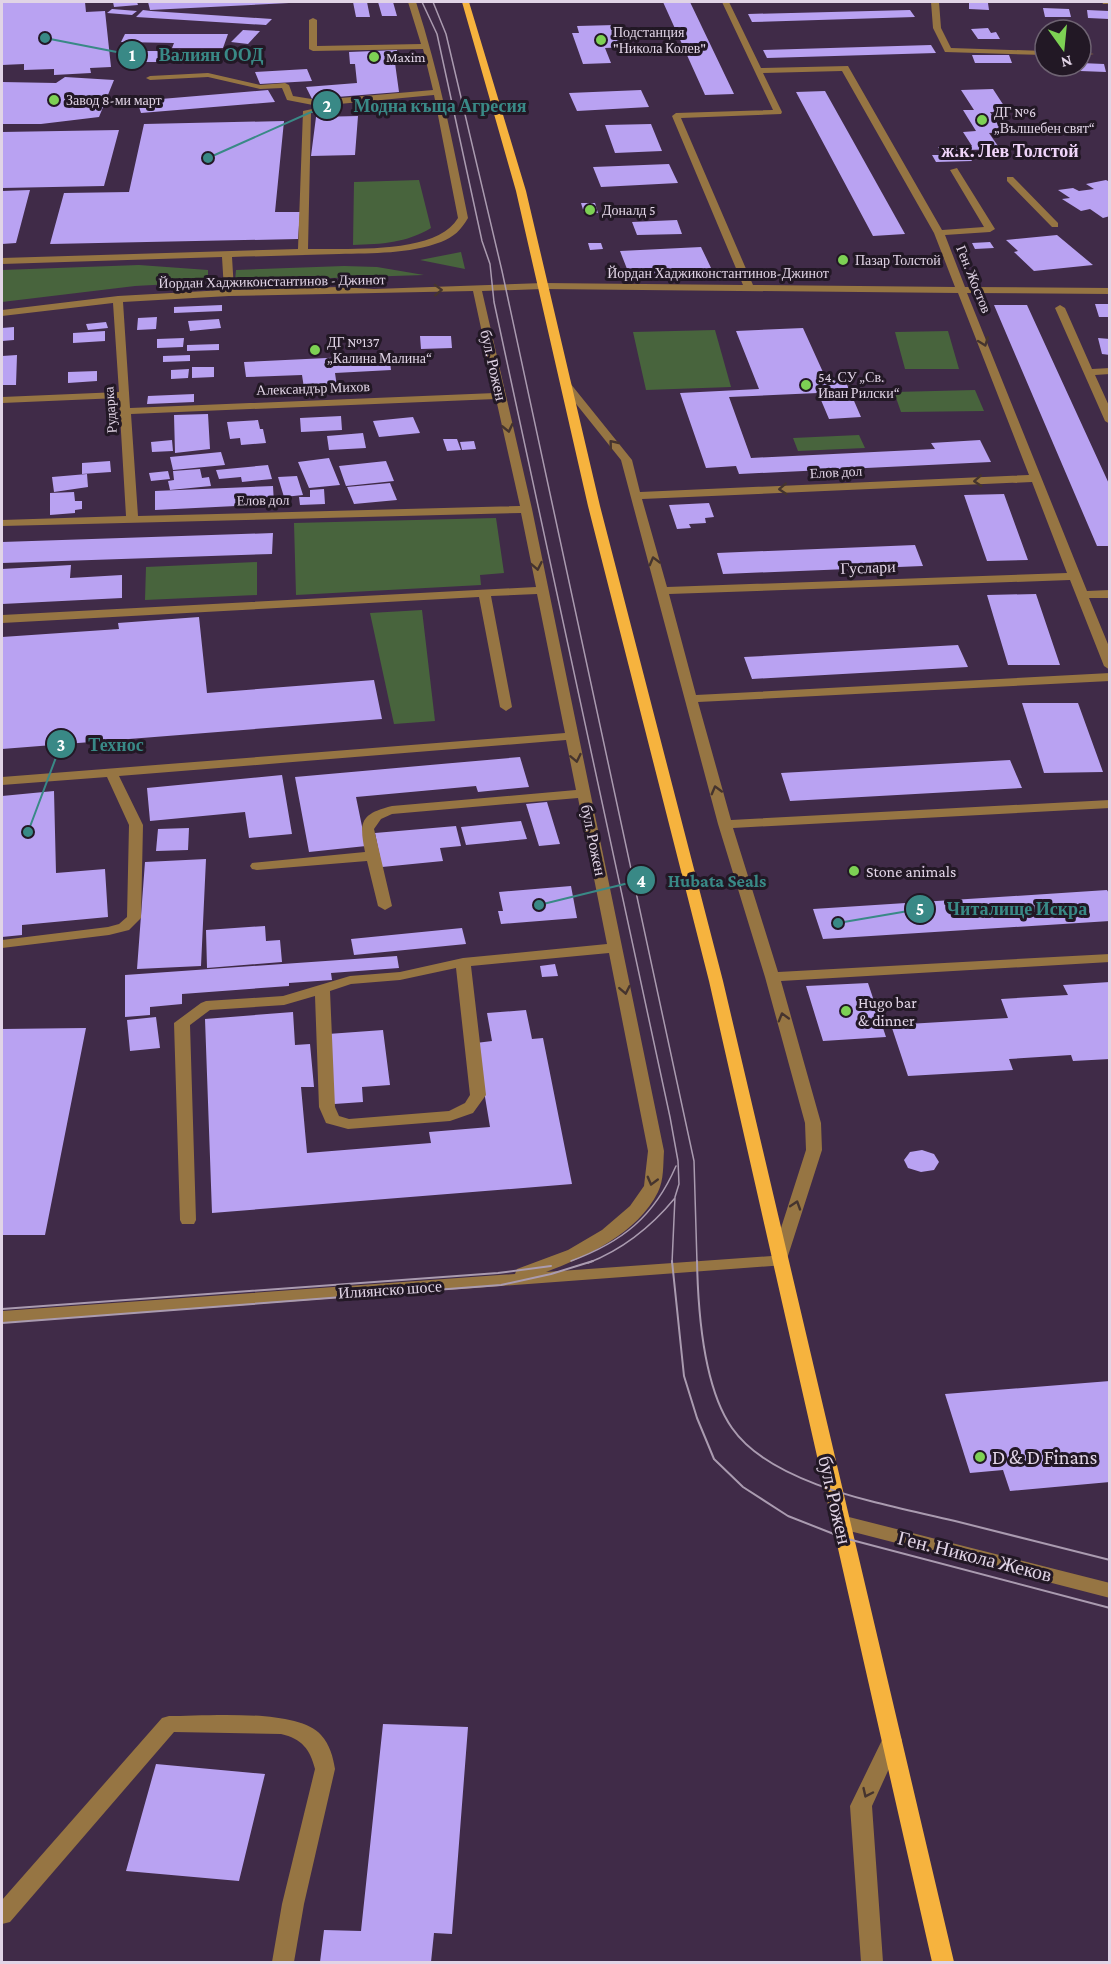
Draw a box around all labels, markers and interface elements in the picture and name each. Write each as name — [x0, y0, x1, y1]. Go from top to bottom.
north arrow — [1033, 18, 1093, 78]
place label: Подстанция "Никола Колев" — [613, 24, 706, 56]
marker: Подстанция "Никола Колев" — [594, 33, 608, 47]
callout: Валиян ООД — [117, 37, 276, 73]
text: 1 — [129, 45, 136, 65]
text: Валиян ООД — [159, 45, 264, 65]
place label: Maxim — [386, 49, 426, 65]
marker: Maxim — [367, 50, 381, 64]
text: N — [1059, 52, 1074, 72]
callout: Модна къща Агресия — [312, 87, 539, 123]
place label: Завод 8-ми март — [66, 92, 162, 108]
marker: Завод 8-ми март — [47, 93, 61, 107]
text: 2 — [322, 96, 332, 116]
text: Модна къща Агресия — [353, 96, 527, 116]
place label: ДГ №6 „Вълшебен свят“ — [994, 104, 1095, 136]
marker: ДГ №6 „Вълшебен свят“ — [975, 113, 989, 127]
district label: ж.к. Лев Толстой — [941, 141, 1079, 161]
place label: Доналд 5 — [602, 202, 656, 218]
marker: Доналд 5 — [583, 203, 597, 217]
street label: Ген. Жостов — [953, 243, 995, 316]
place label: Пазар Толстой — [855, 252, 941, 268]
marker: Пазар Толстой — [836, 253, 850, 267]
street label: Йордан Хаджиконстантинов-Джинот — [607, 265, 829, 281]
street label: Йордан Хаджиконстантинов - Джинот — [158, 271, 386, 291]
one-way arrow — [433, 284, 442, 297]
street label: бул. Рожен — [476, 328, 510, 403]
place label: ДГ №137 „Калина Малина“ — [327, 334, 432, 366]
one-way arrow — [977, 336, 989, 347]
marker: ДГ №137 „Калина Малина“ — [308, 343, 322, 357]
place label: 54. СУ „Св. Иван Рилски“ — [818, 369, 900, 401]
street label: Александър Михов — [256, 378, 371, 398]
marker: 54. СУ „Св. Иван Рилски“ — [799, 378, 813, 392]
street label: Рударка — [100, 385, 120, 434]
one-way arrow — [501, 423, 514, 433]
one-way arrow — [609, 440, 620, 451]
street label: Елов дол — [809, 463, 863, 481]
one-way arrow — [974, 474, 983, 487]
one-way arrow — [779, 483, 788, 496]
street label: Елов дол — [237, 492, 289, 508]
one-way arrow — [649, 556, 661, 567]
street label: Гуслари — [840, 558, 896, 578]
one-way arrow — [530, 561, 543, 571]
callout: Технос — [46, 726, 156, 762]
text: 3 — [57, 735, 65, 755]
text: Технос — [88, 735, 144, 755]
one-way arrow — [569, 752, 582, 762]
one-way arrow — [710, 785, 723, 795]
street label: бул. Рожен — [577, 803, 609, 878]
callout: Hubata Seals — [626, 862, 778, 898]
place label: Stone animals — [866, 863, 956, 880]
marker: Stone animals — [847, 864, 861, 878]
text: 4 — [636, 871, 646, 891]
text: Hubata Seals — [668, 871, 766, 891]
callout: Читалище Искра — [905, 891, 1099, 927]
text: 5 — [916, 899, 924, 919]
text: Читалище Искра — [947, 899, 1087, 919]
one-way arrow — [618, 984, 631, 994]
place label: Hugo bar & dinner — [858, 994, 917, 1029]
marker: Hugo bar & dinner — [839, 1004, 853, 1018]
one-way arrow — [778, 1012, 790, 1023]
one-way arrow — [647, 1175, 659, 1186]
one-way arrow — [789, 1200, 801, 1211]
street label: Илиянско шосе — [337, 1277, 443, 1302]
place label: D & D Finans — [992, 1446, 1098, 1468]
marker: D & D Finans — [973, 1450, 987, 1464]
street label: бул. Рожен — [813, 1454, 856, 1547]
street label: Ген. Никола Жеков — [896, 1526, 1054, 1586]
one-way arrow — [863, 1786, 875, 1797]

